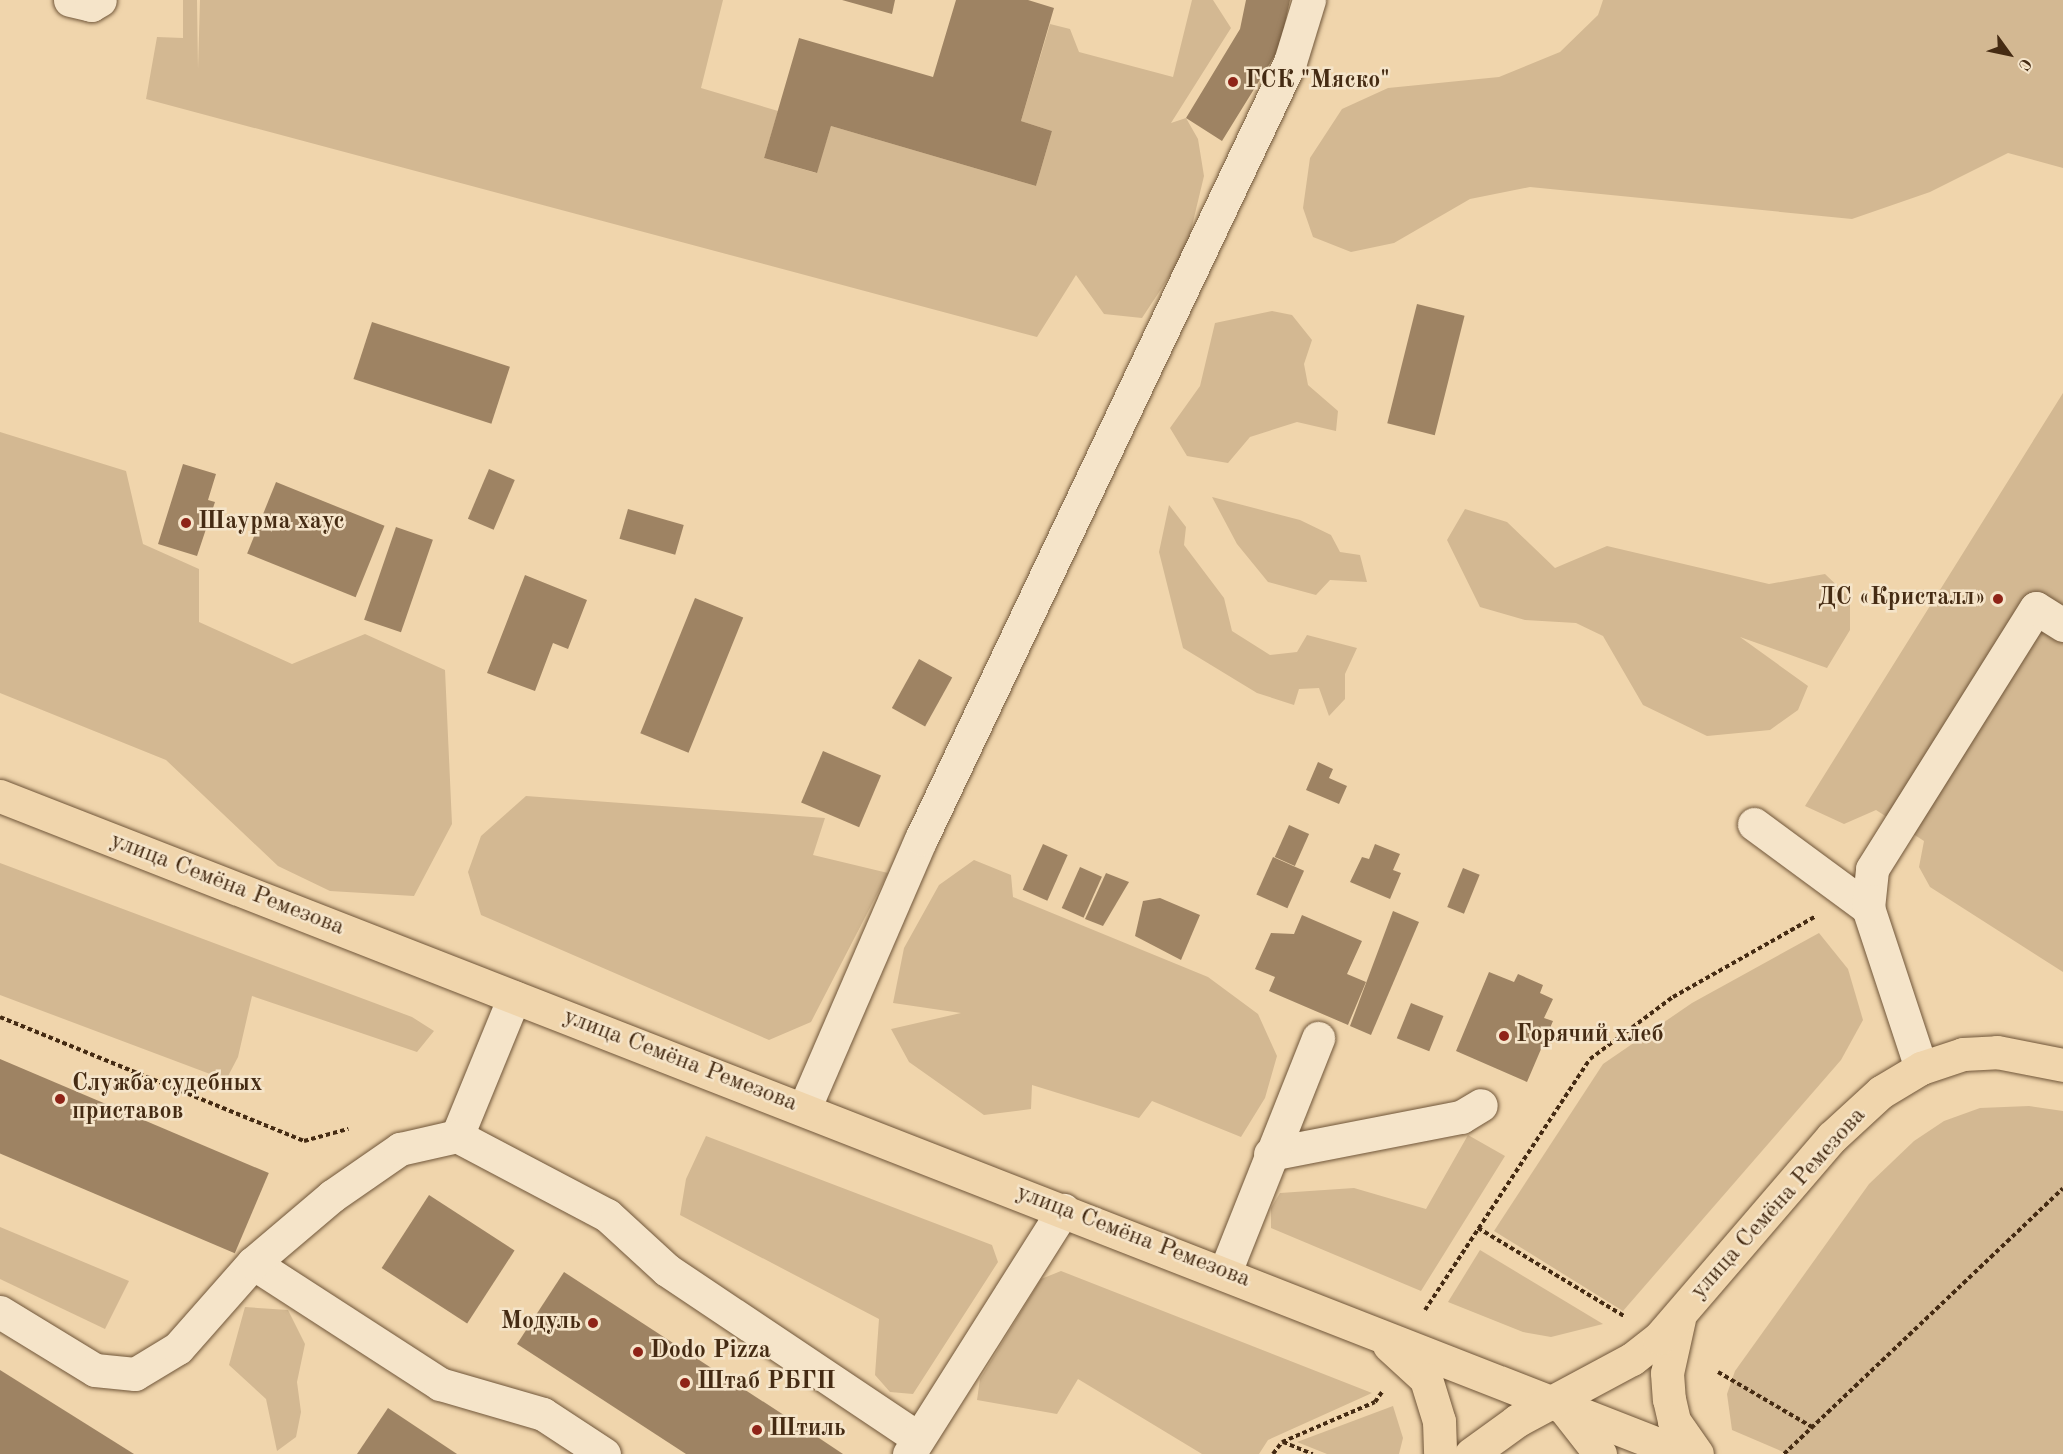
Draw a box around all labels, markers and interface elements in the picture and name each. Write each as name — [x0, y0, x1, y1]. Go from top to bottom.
north arrow — [1979, 24, 2039, 84]
text: С — [2015, 55, 2034, 73]
place label: ГСК "Мяско" — [1245, 68, 1390, 96]
marker: ГСК "Мяско" — [1226, 75, 1240, 89]
place label: Шаурма хаус — [198, 509, 345, 537]
marker: Шаурма хаус — [179, 516, 193, 530]
place label: ДС «Кристалл» — [1818, 585, 1986, 613]
marker: ДС «Кристалл» — [1991, 592, 2005, 606]
street label: улица Семёна Ремезова — [106, 827, 348, 943]
street label: улица Семёна Ремезова — [559, 1003, 801, 1119]
place label: Горячий хлеб — [1516, 1022, 1664, 1050]
marker: Горячий хлеб — [1497, 1029, 1511, 1043]
place label: Служба судебных приставов — [72, 1071, 263, 1127]
marker: Служба судебных приставов — [53, 1092, 67, 1106]
street label: улица Семёна Ремезова — [1685, 1102, 1873, 1306]
street label: улица Семёна Ремезова — [1012, 1179, 1254, 1295]
place label: Модуль — [501, 1309, 581, 1337]
marker: Модуль — [586, 1316, 600, 1330]
place label: Dodo Pizza — [650, 1338, 771, 1366]
marker: Dodo Pizza — [631, 1345, 645, 1359]
place label: Штаб РБГП — [697, 1369, 836, 1397]
marker: Штаб РБГП — [678, 1376, 692, 1390]
place label: Штиль — [769, 1416, 846, 1444]
marker: Штиль — [750, 1423, 764, 1437]

